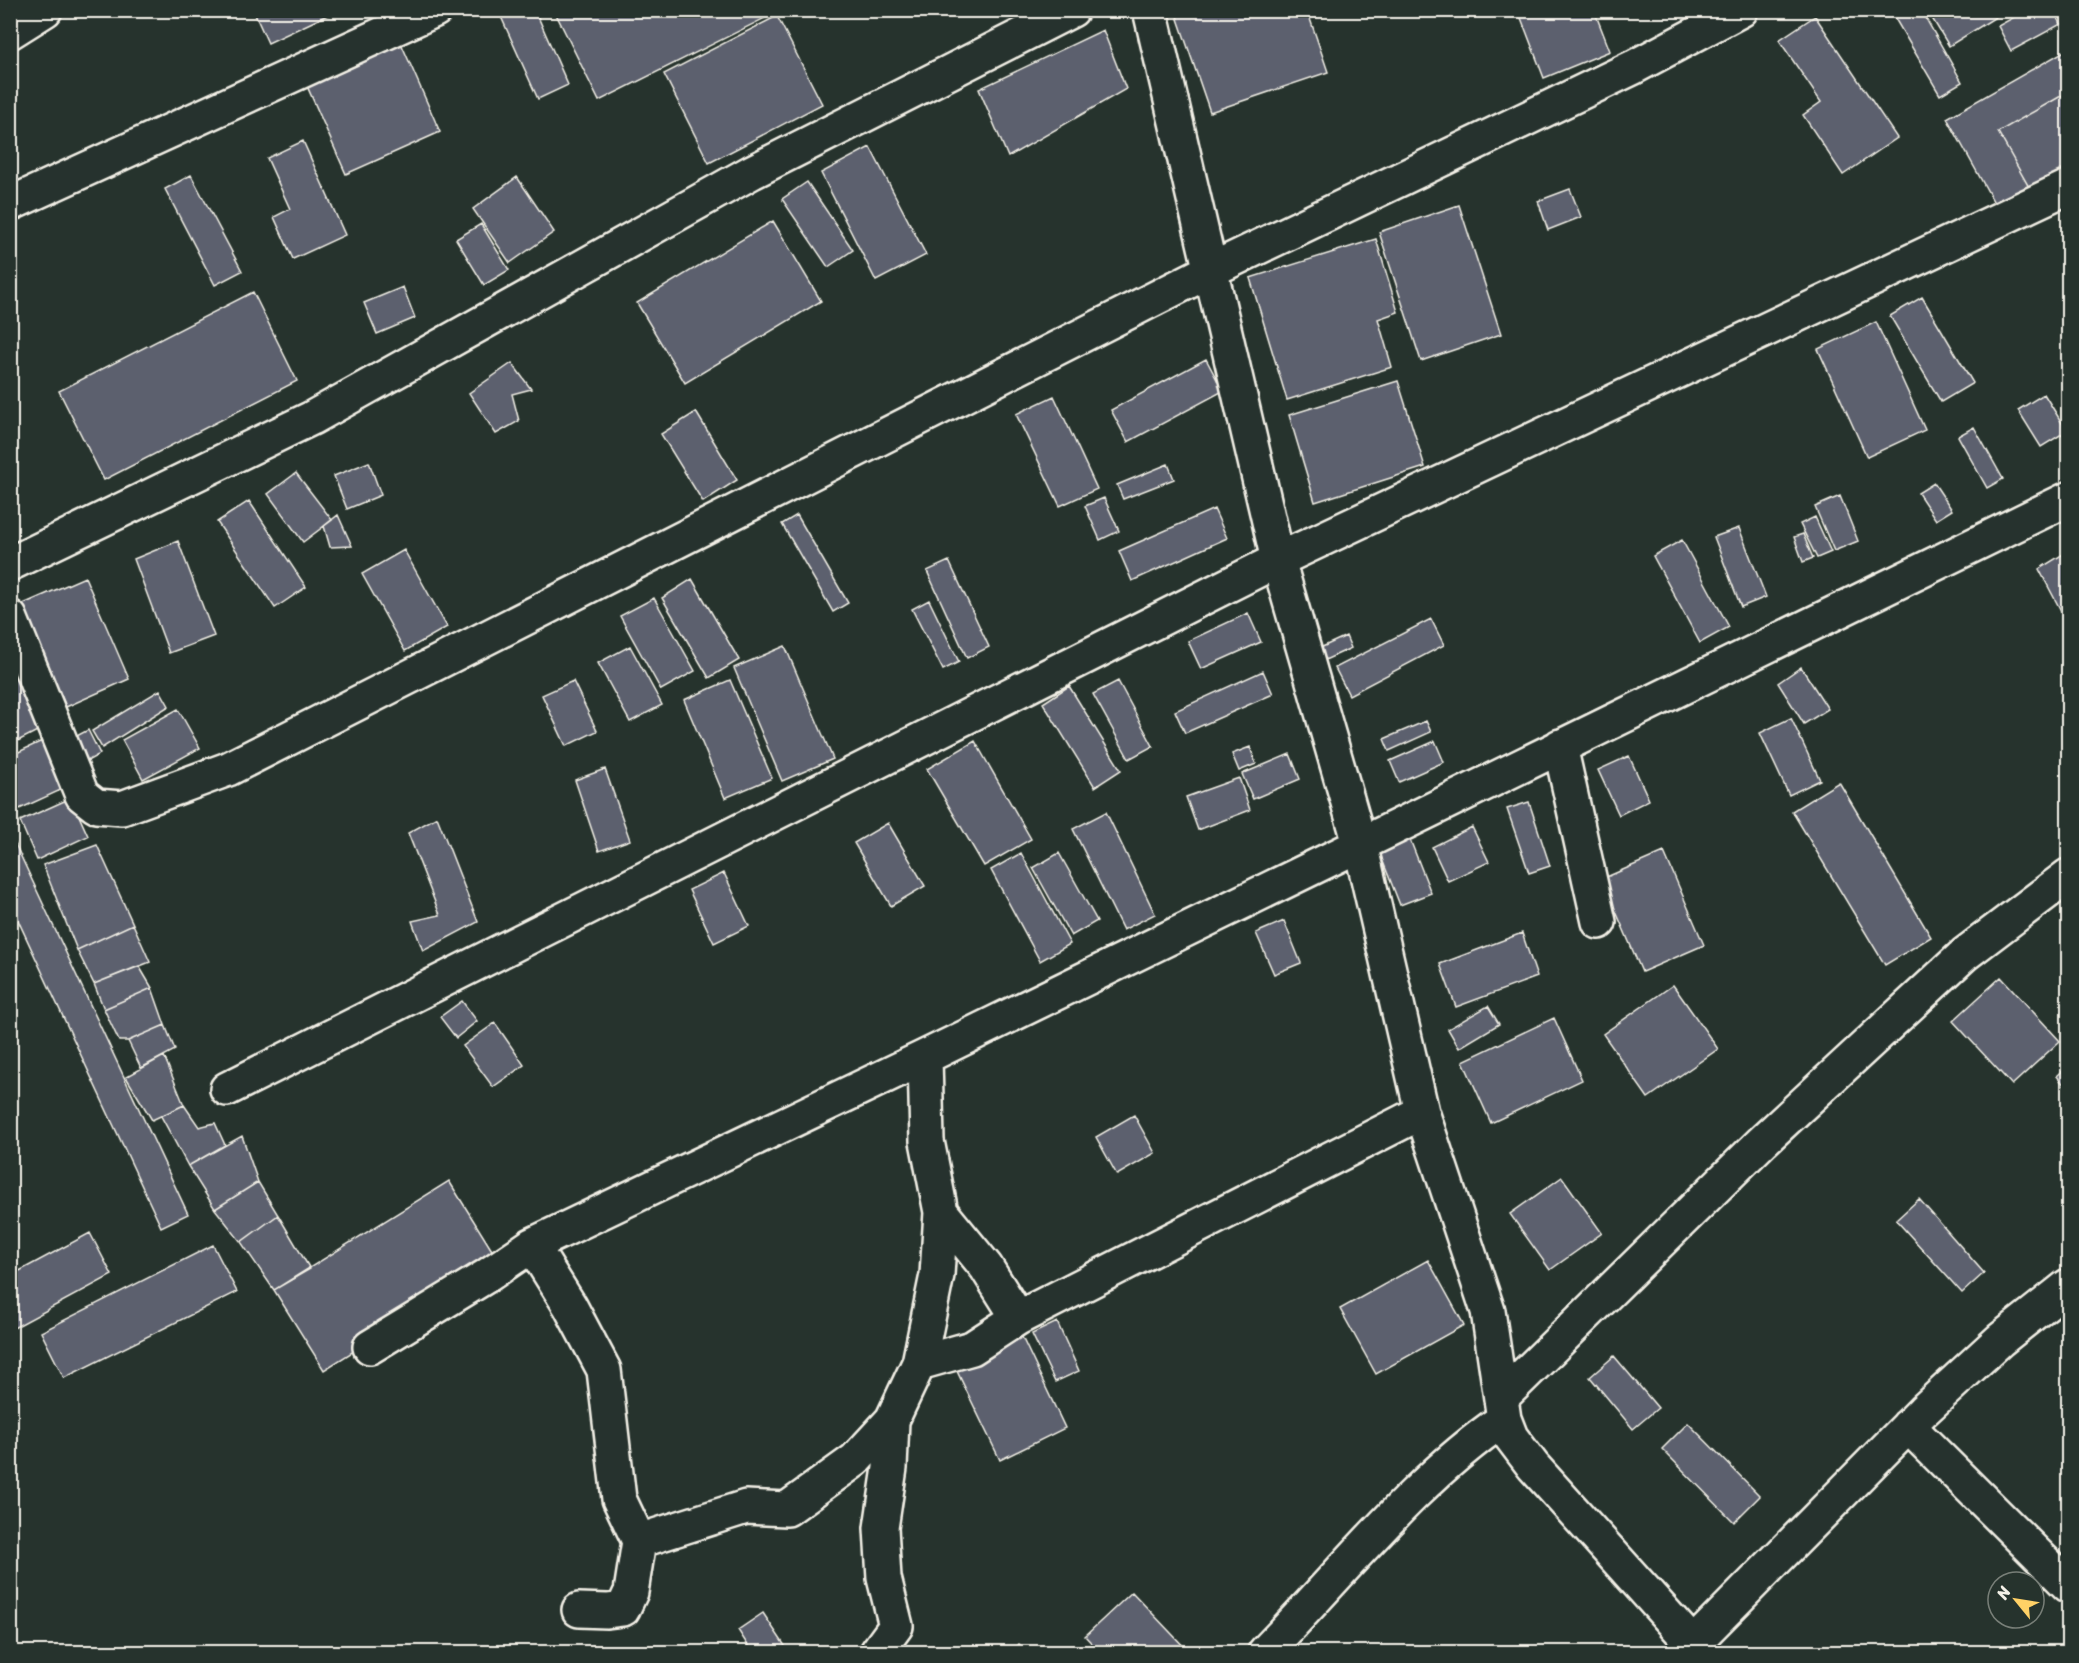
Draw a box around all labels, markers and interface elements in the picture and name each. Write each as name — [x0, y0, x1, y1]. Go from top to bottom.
north arrow — [1986, 1570, 2046, 1630]
text: N — [1988, 1580, 2019, 1606]

